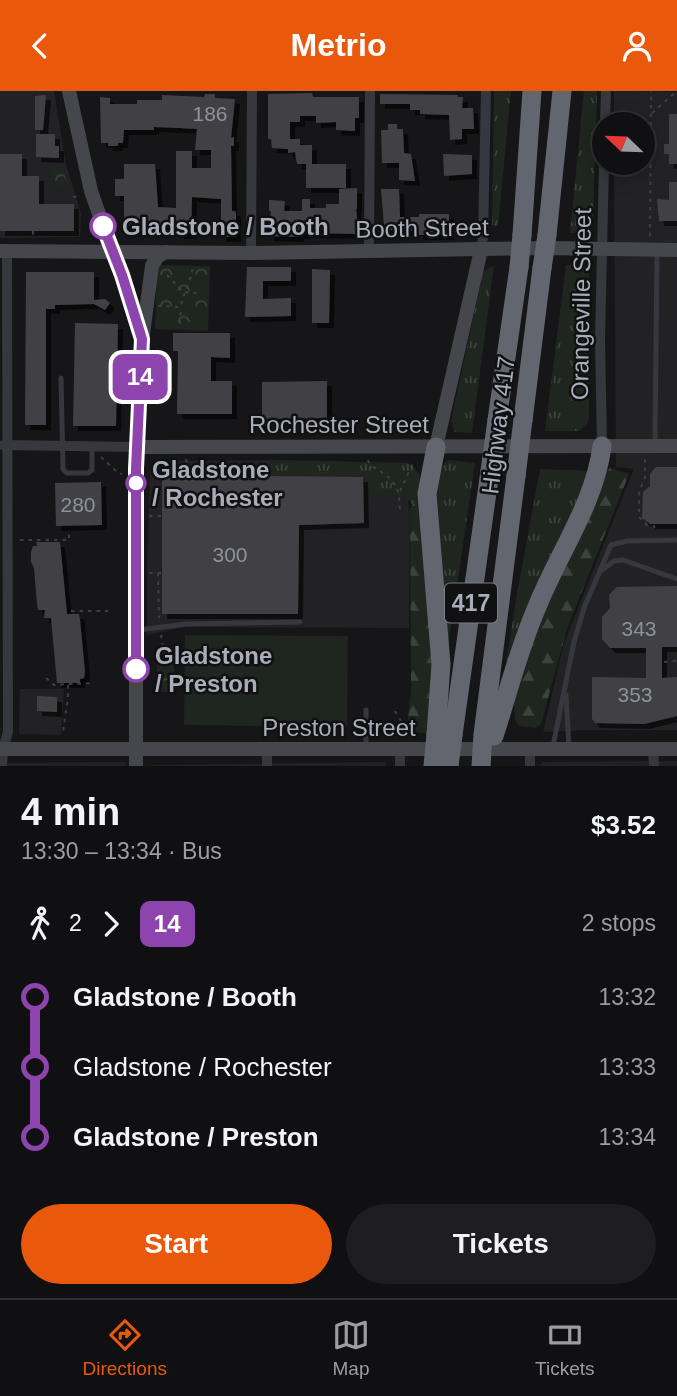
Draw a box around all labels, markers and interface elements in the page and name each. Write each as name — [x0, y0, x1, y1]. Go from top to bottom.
icon: back — [21, 27, 59, 65]
text: Metrio — [291, 27, 387, 63]
icon: person — [618, 27, 656, 65]
house number: 186 — [192, 102, 228, 125]
north arrow — [592, 112, 654, 175]
map controls — [592, 112, 655, 175]
street label: Orangeville Street — [566, 207, 596, 400]
marker: Gladstone / Booth — [90, 213, 116, 239]
place label: Gladstone / Booth — [122, 213, 329, 240]
street label: Booth Street — [355, 213, 489, 243]
line badge: 14 — [108, 354, 172, 400]
street label: Highway 417 — [476, 354, 520, 496]
text: 14 — [127, 363, 153, 390]
street label: Rochester Street — [249, 411, 429, 438]
place label: Gladstone / Rochester — [152, 456, 283, 511]
marker: Gladstone / Rochester — [126, 473, 146, 493]
house number: 280 — [60, 493, 96, 516]
house number: 300 — [212, 543, 248, 566]
road number: 417 — [445, 583, 497, 623]
house number: 343 — [621, 617, 657, 640]
place label: Gladstone / Preston — [155, 642, 272, 697]
marker: Gladstone / Preston — [123, 656, 149, 682]
house number: 353 — [617, 683, 653, 706]
street label: Preston Street — [262, 714, 416, 741]
text: 4 min — [21, 791, 120, 833]
text: $3.52 — [591, 810, 656, 840]
text: 13:30 – 13:34 · Bus — [21, 838, 222, 864]
icon: walk — [21, 905, 59, 943]
icon: forward — [92, 905, 130, 943]
text: 2 — [69, 910, 82, 936]
text: 14 — [154, 910, 181, 937]
text: 2 stops — [582, 910, 656, 936]
text: Gladstone / Booth — [73, 982, 297, 1012]
text: 13:32 — [598, 984, 656, 1010]
text: Gladstone / Rochester — [73, 1052, 332, 1082]
text: 13:33 — [598, 1054, 656, 1080]
text: Gladstone / Preston — [73, 1122, 319, 1152]
text: 13:34 — [598, 1124, 656, 1150]
button: Start — [21, 1204, 332, 1284]
button: Tickets — [346, 1204, 656, 1284]
tab: Directions — [83, 1316, 167, 1380]
tab: Map — [332, 1316, 370, 1380]
tab: Tickets — [535, 1316, 594, 1380]

